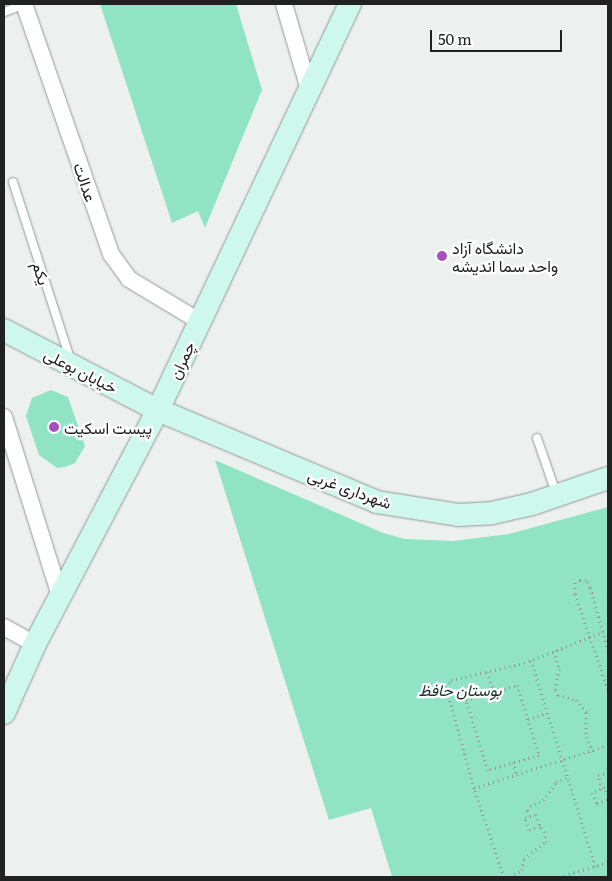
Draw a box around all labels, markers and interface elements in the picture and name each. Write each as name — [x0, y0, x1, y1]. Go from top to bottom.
scale bar — [432, 20, 564, 52]
text: 50 m — [438, 27, 472, 50]
street label: عدالت — [70, 160, 102, 204]
place label: دانشگاه آزاد واحد سما اندیشه — [452, 237, 558, 275]
marker: دانشگاه آزاد واحد سما اندیشه — [436, 250, 448, 262]
street label: یکم — [29, 259, 55, 287]
street label: چمران — [164, 338, 198, 382]
street label: خیابان بوعلی — [41, 343, 121, 397]
place label: پیست اسکیت — [64, 417, 152, 437]
marker: پیست اسکیت — [48, 421, 60, 433]
street label: شهرداری غربی — [306, 464, 394, 512]
park label: بوستان حافظ — [418, 679, 502, 699]

